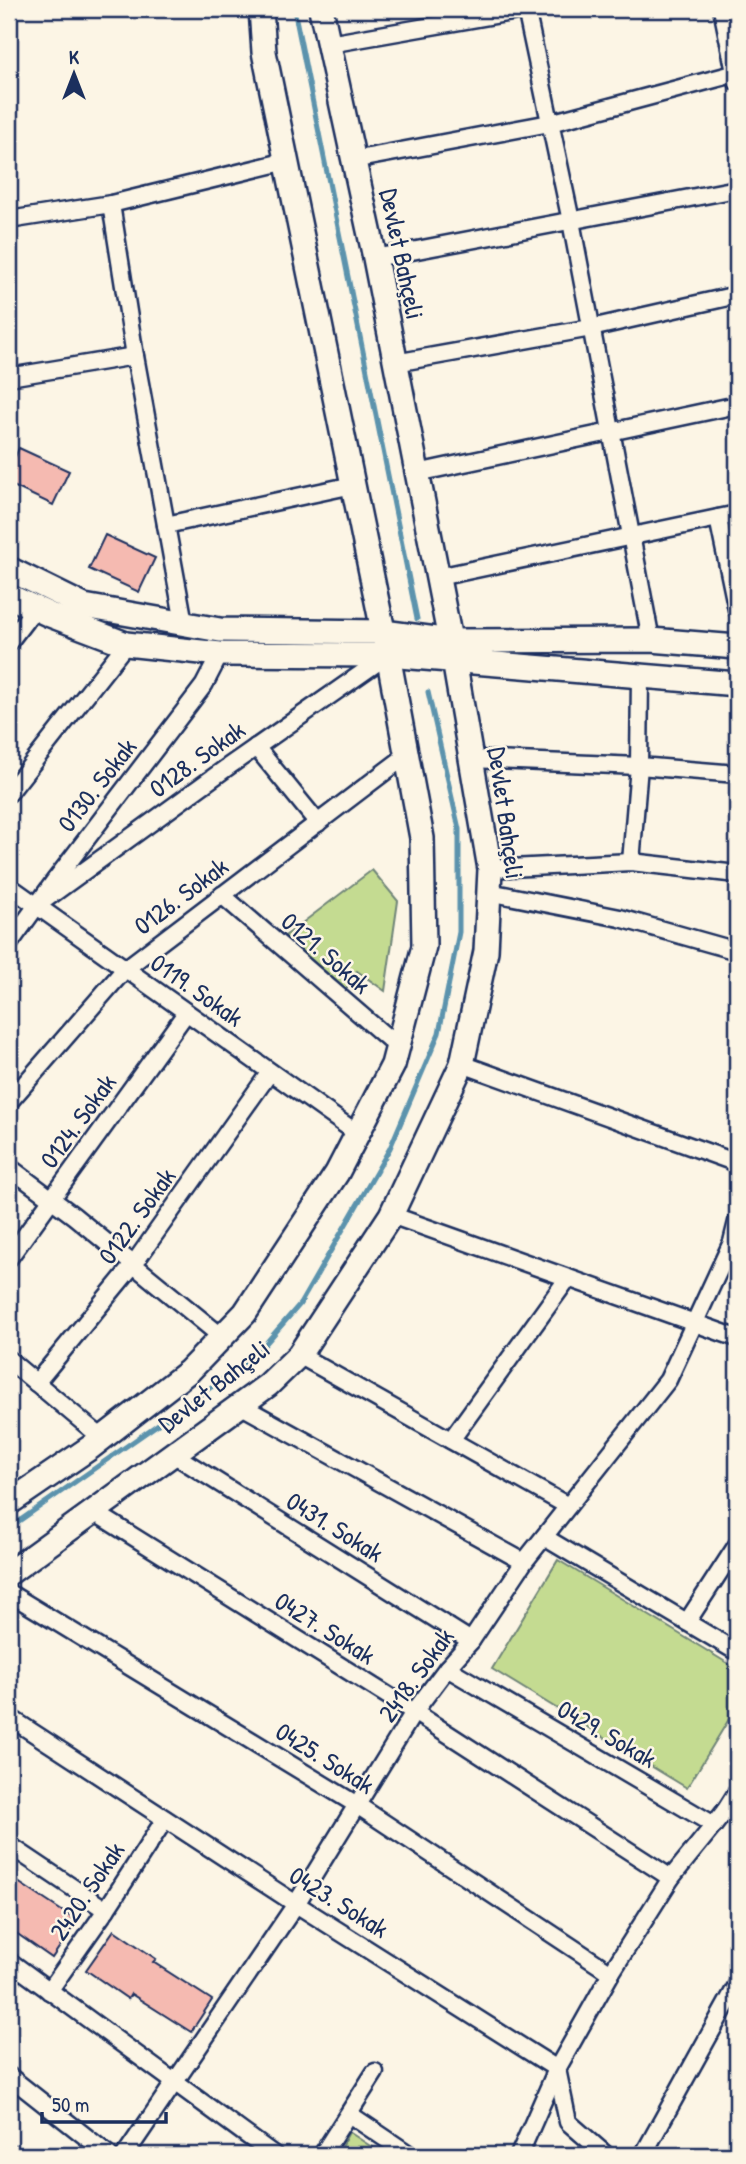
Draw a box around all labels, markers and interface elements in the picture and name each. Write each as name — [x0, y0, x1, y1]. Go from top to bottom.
north arrow — [38, 38, 108, 108]
text: K — [69, 44, 79, 70]
street label: Devlet Bahçeli — [372, 185, 433, 322]
street label: 0128. Sokak — [142, 712, 252, 805]
street label: 0130. Sokak — [49, 730, 144, 839]
street label: Devlet Bahçeli — [480, 745, 533, 881]
street label: 0126. Sokak — [126, 849, 235, 942]
street label: 0121. Sokak — [274, 904, 379, 1002]
street label: 0119. Sokak — [144, 945, 251, 1034]
street label: 0124. Sokak — [31, 1066, 124, 1175]
street label: 0122. Sokak — [90, 1160, 184, 1271]
street label: Devlet Bahçeli — [151, 1331, 277, 1440]
street label: 0431. Sokak — [280, 1483, 391, 1570]
street label: 0427. Sokak — [268, 1583, 382, 1672]
street label: 2418. Sokak — [370, 1620, 462, 1729]
street label: 0429. Sokak — [551, 1691, 663, 1776]
street label: 0425. Sokak — [269, 1714, 381, 1802]
street label: 2420. Sokak — [41, 1835, 132, 1947]
street label: 0423. Sokak — [283, 1857, 396, 1946]
scale bar — [42, 2080, 166, 2124]
text: 50 m — [52, 2090, 89, 2119]

